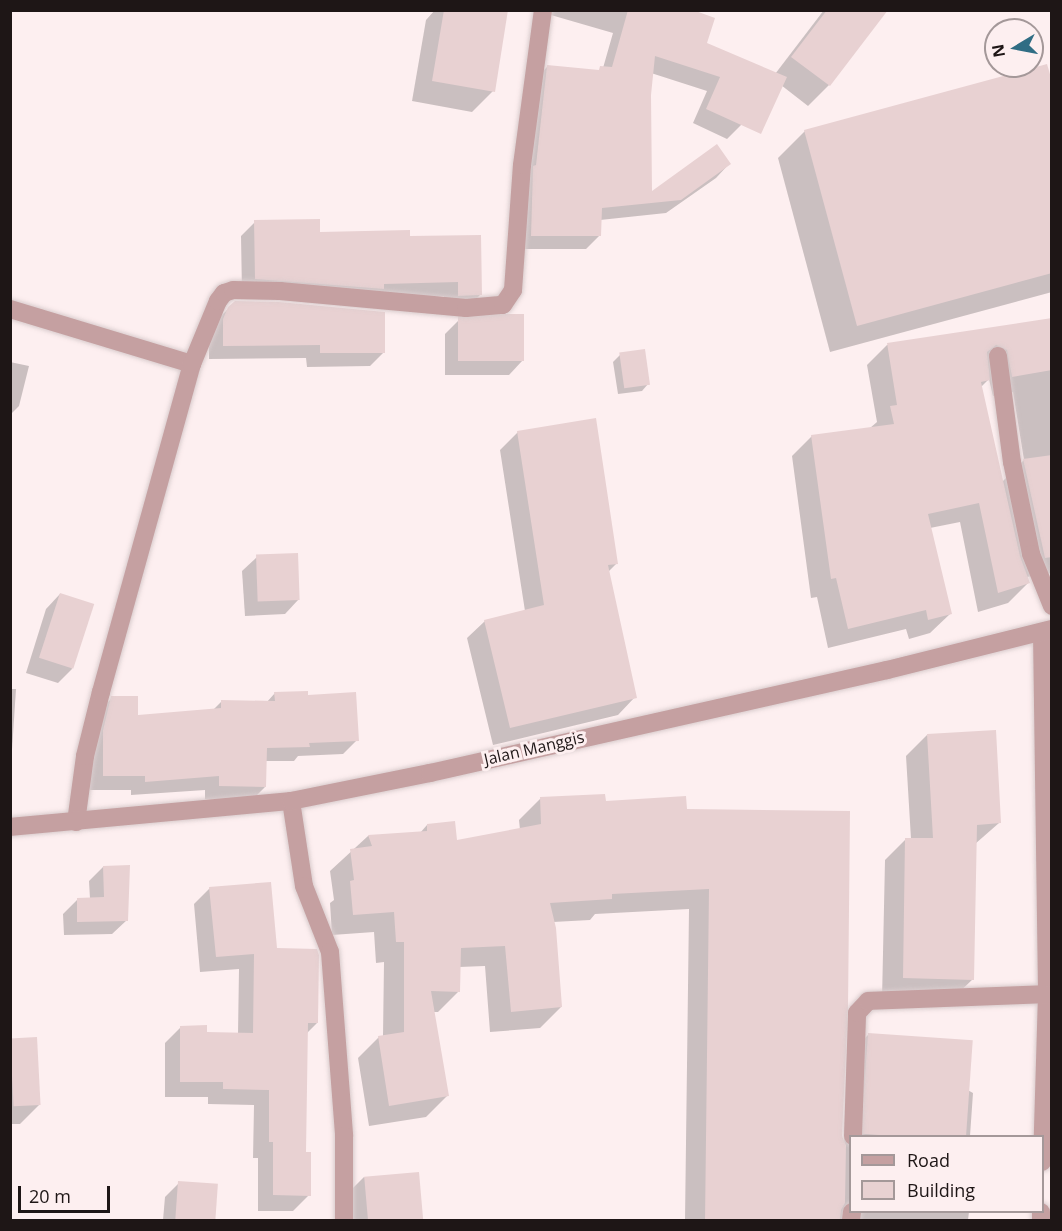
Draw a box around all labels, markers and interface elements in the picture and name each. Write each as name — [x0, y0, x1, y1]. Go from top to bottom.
north arrow — [984, 18, 1044, 78]
text: N — [986, 42, 1010, 59]
street label: Jalan Manggis — [482, 727, 586, 769]
legend — [849, 1135, 1044, 1213]
text: Road — [907, 1148, 950, 1172]
scale bar — [21, 1174, 112, 1212]
text: Building — [907, 1178, 975, 1202]
text: 20 m — [29, 1184, 71, 1208]

